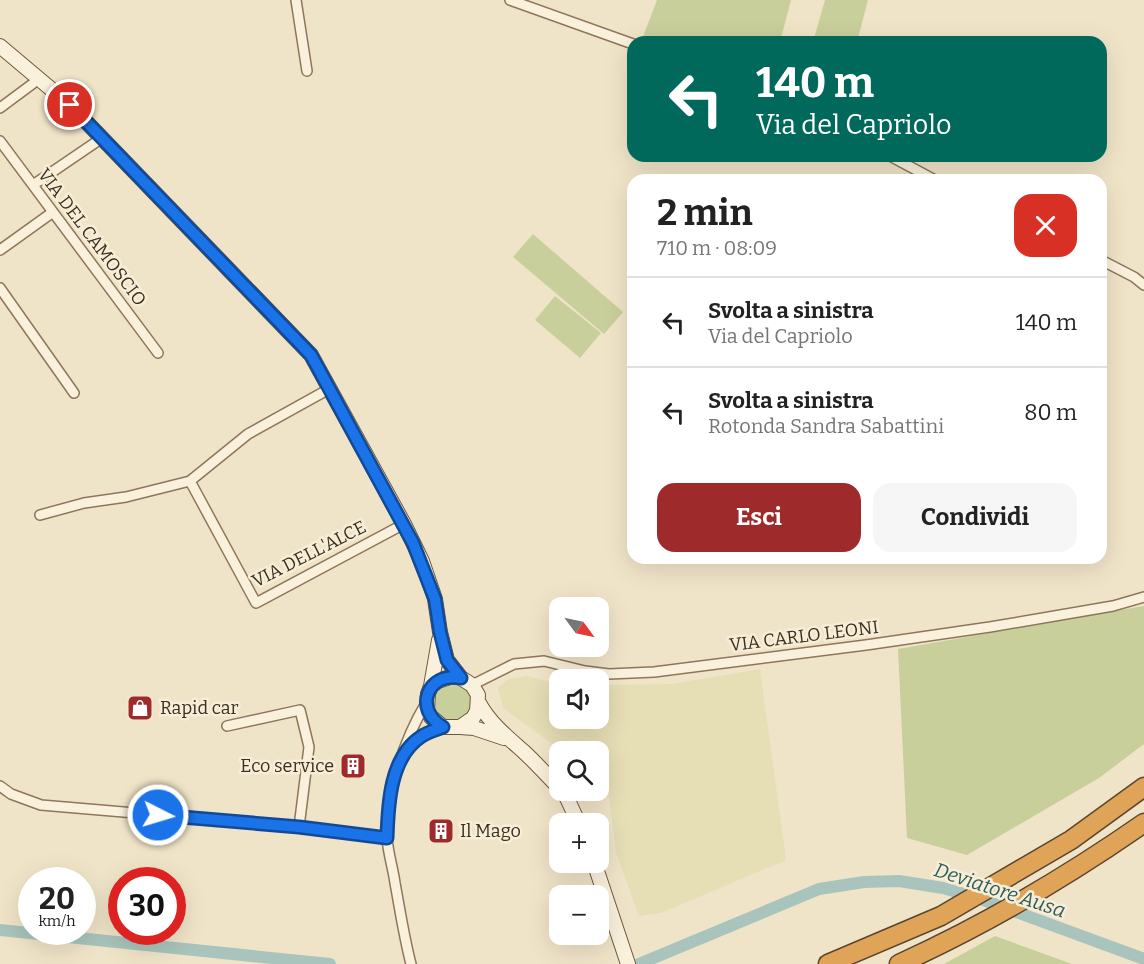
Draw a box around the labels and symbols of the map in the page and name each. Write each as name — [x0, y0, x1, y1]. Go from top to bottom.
pin — [44, 79, 95, 130]
street label: VIA DEL CAMOSCIO — [33, 164, 151, 310]
street label: VIA DELL'ALCE — [248, 516, 370, 592]
north arrow — [549, 597, 609, 657]
street label: VIA CARLO LEONI — [728, 616, 880, 656]
shop icon: Rapid car — [125, 693, 155, 723]
place label: Rapid car — [160, 697, 239, 719]
building icon: Eco service — [338, 751, 368, 781]
place label: Eco service — [240, 755, 334, 777]
position arrow — [126, 783, 190, 847]
building icon: Il Mago — [426, 816, 456, 846]
place label: Il Mago — [460, 820, 521, 842]
water label: Deviatore Ausa — [931, 857, 1069, 923]
speed limit sign: 30 — [108, 867, 186, 945]

